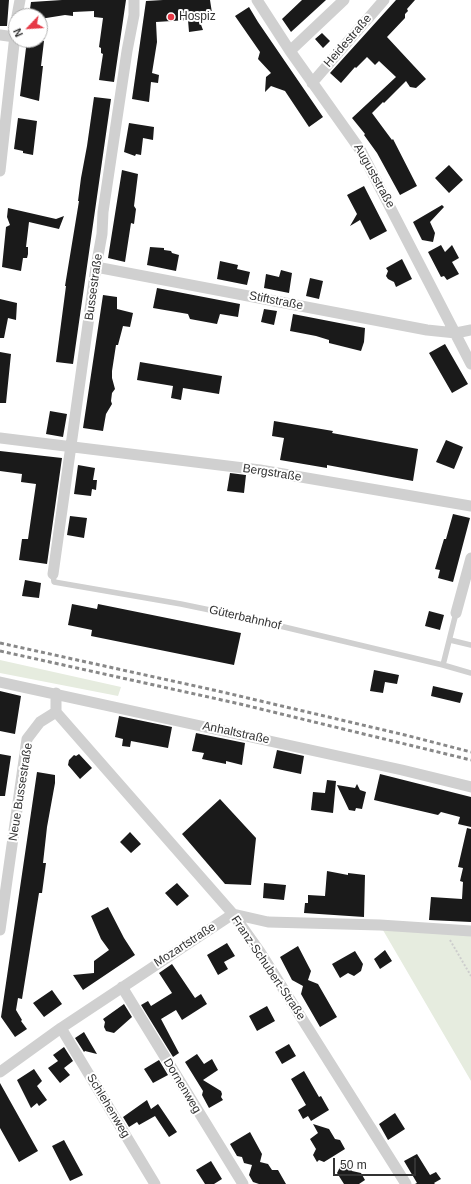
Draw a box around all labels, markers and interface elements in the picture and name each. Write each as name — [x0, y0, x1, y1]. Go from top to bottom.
north arrow — [8, 8, 48, 48]
place label: Hospiz — [179, 10, 216, 24]
marker: Hospiz — [166, 12, 176, 22]
street label: Heidestraße — [321, 12, 375, 70]
text: N — [11, 27, 25, 39]
street label: Auguststraße — [350, 141, 398, 211]
street label: Bussestraße — [82, 253, 106, 321]
street label: Stiftstraße — [248, 289, 304, 313]
street label: Bergstraße — [242, 461, 302, 485]
street label: Güterbahnhof — [208, 603, 282, 633]
street label: Anhaltstraße — [201, 719, 271, 747]
street label: Neue Bussestraße — [6, 742, 36, 842]
street label: Franz-Schubert-Straße — [228, 913, 308, 1023]
street label: Mozartstraße — [151, 920, 219, 970]
street label: Dornenweg — [160, 1056, 204, 1116]
street label: Schlehenweg — [83, 1071, 133, 1141]
scale bar — [335, 1150, 418, 1176]
text: 50 m — [340, 1158, 367, 1172]

